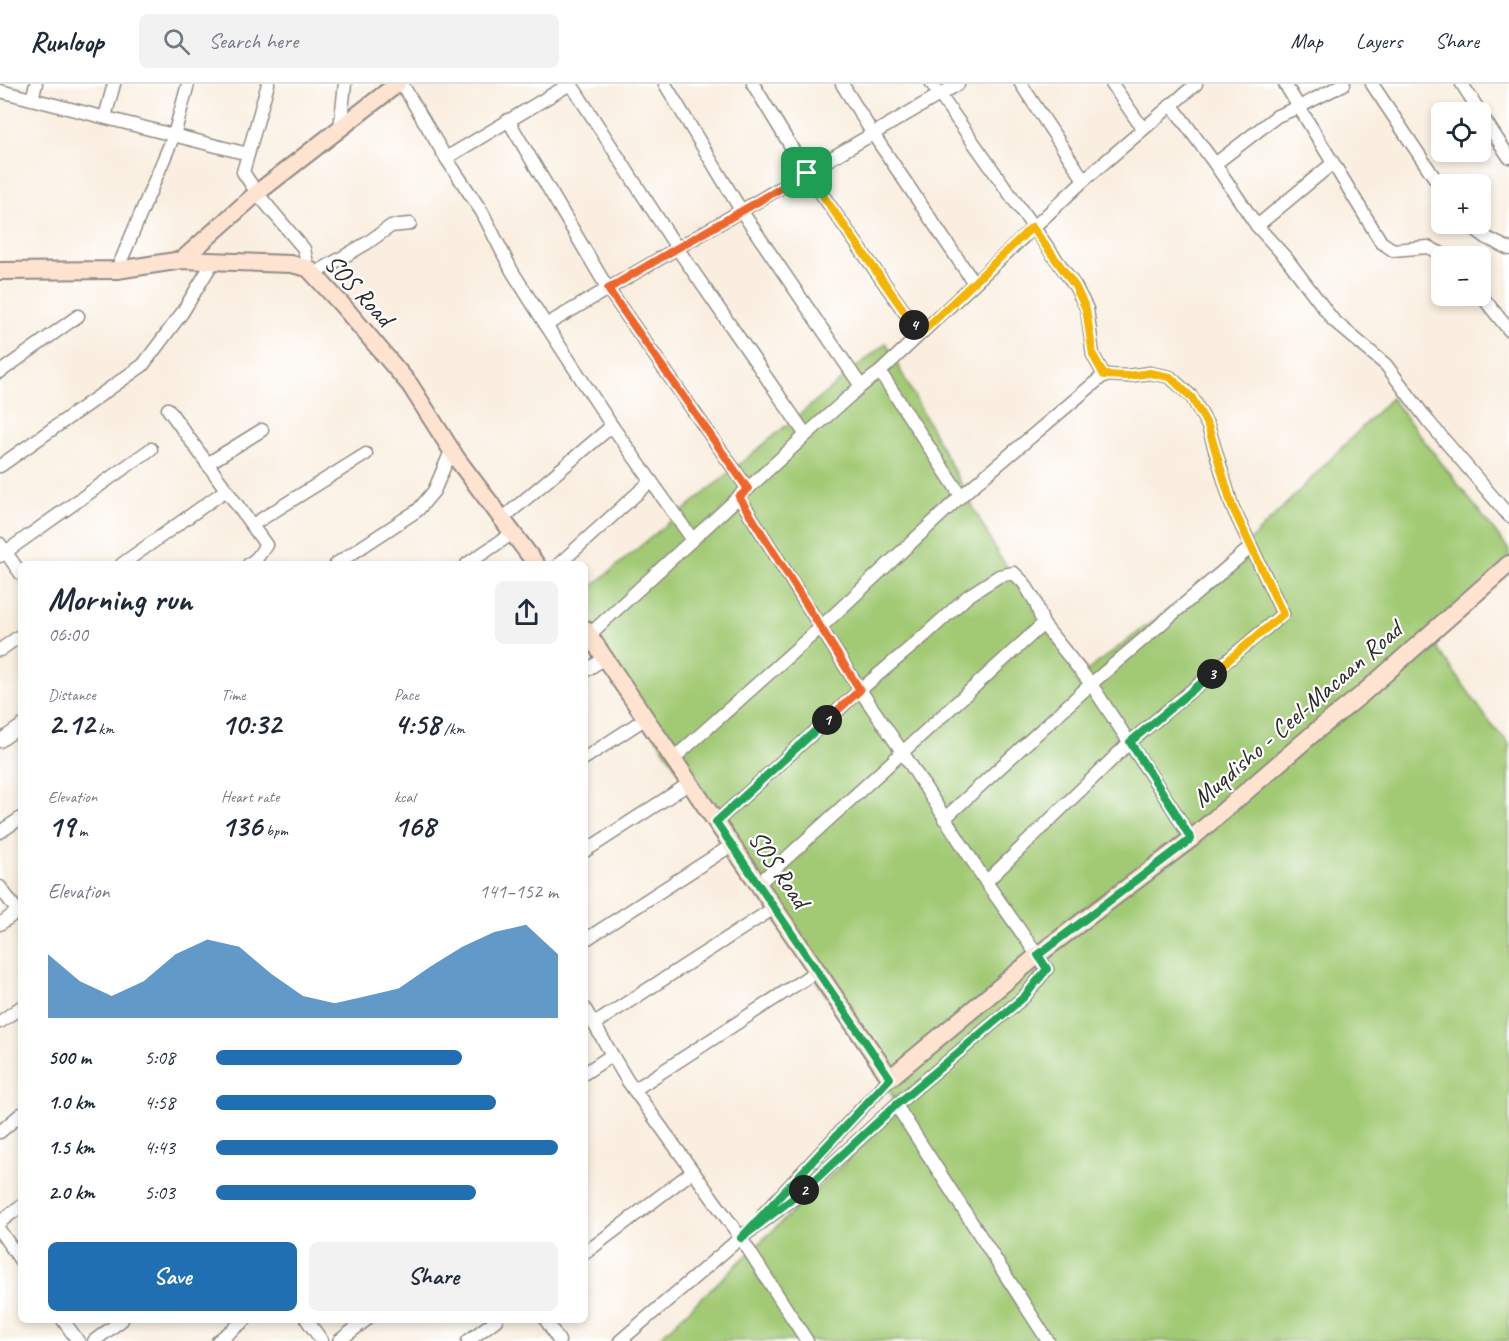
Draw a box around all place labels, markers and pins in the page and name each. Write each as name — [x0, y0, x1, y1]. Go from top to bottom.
pin — [781, 147, 832, 198]
pin: 4 — [899, 310, 929, 340]
pin: 3 — [1197, 659, 1227, 689]
pin: 1 — [812, 705, 842, 735]
pin: 2 — [789, 1175, 819, 1205]

